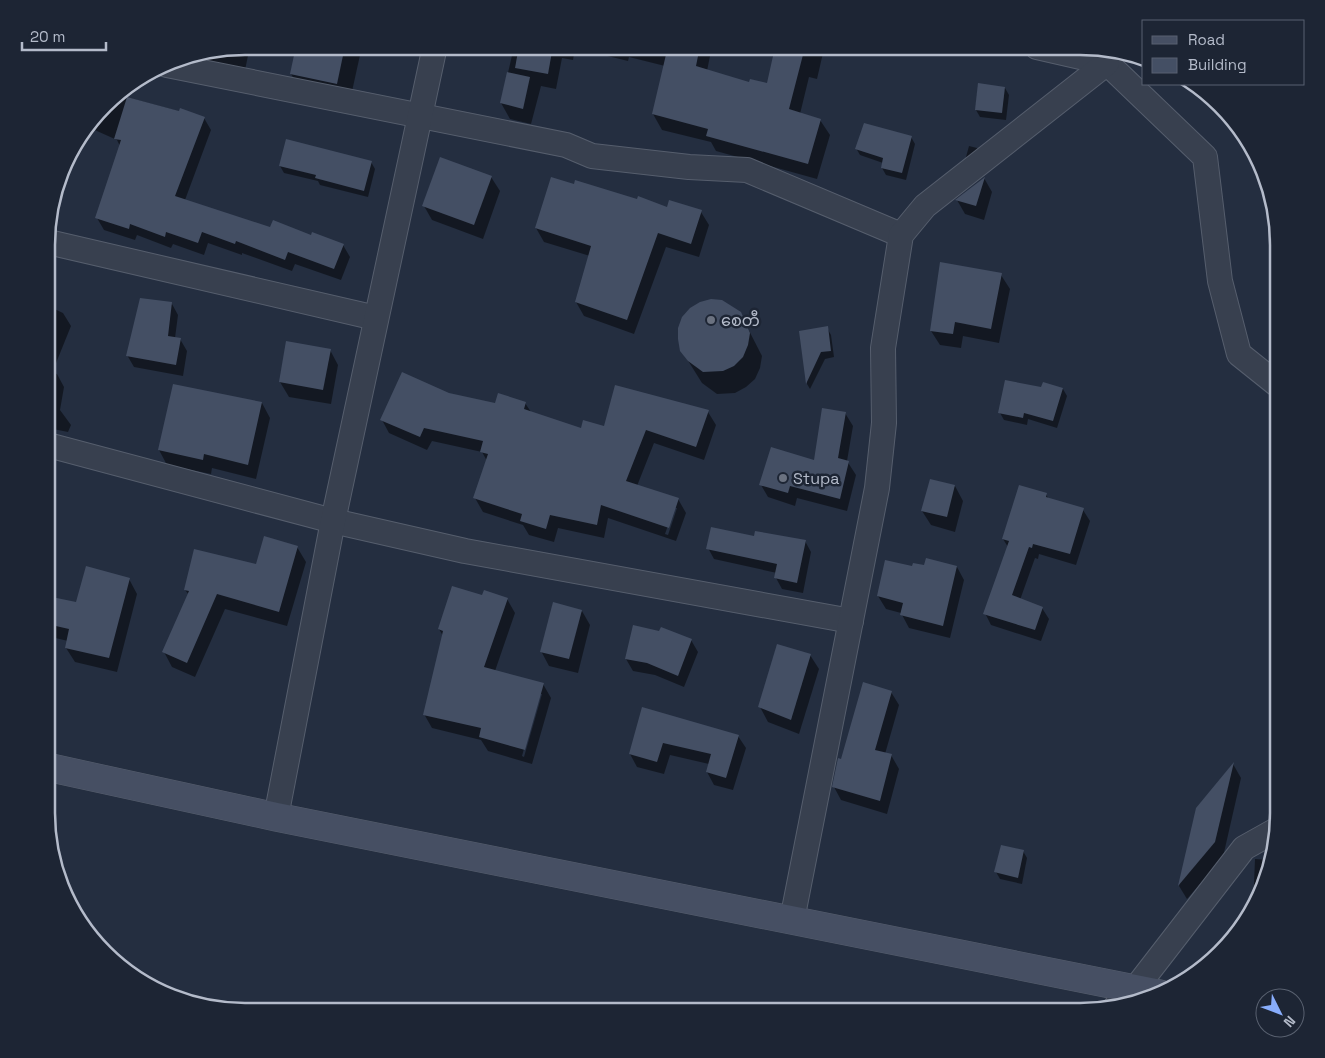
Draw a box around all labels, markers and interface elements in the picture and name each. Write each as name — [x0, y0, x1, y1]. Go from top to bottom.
scale bar — [22, 20, 106, 52]
legend — [1142, 20, 1305, 85]
text: 20 m — [30, 27, 65, 46]
text: Road — [1188, 30, 1225, 49]
text: Building — [1188, 55, 1247, 74]
place label: စေတီ — [721, 310, 760, 331]
marker: စေတီ — [705, 314, 717, 326]
place label: Stupa — [793, 468, 839, 489]
marker: Stupa — [777, 472, 789, 484]
north arrow — [1255, 988, 1305, 1038]
text: N — [1280, 1012, 1299, 1031]

